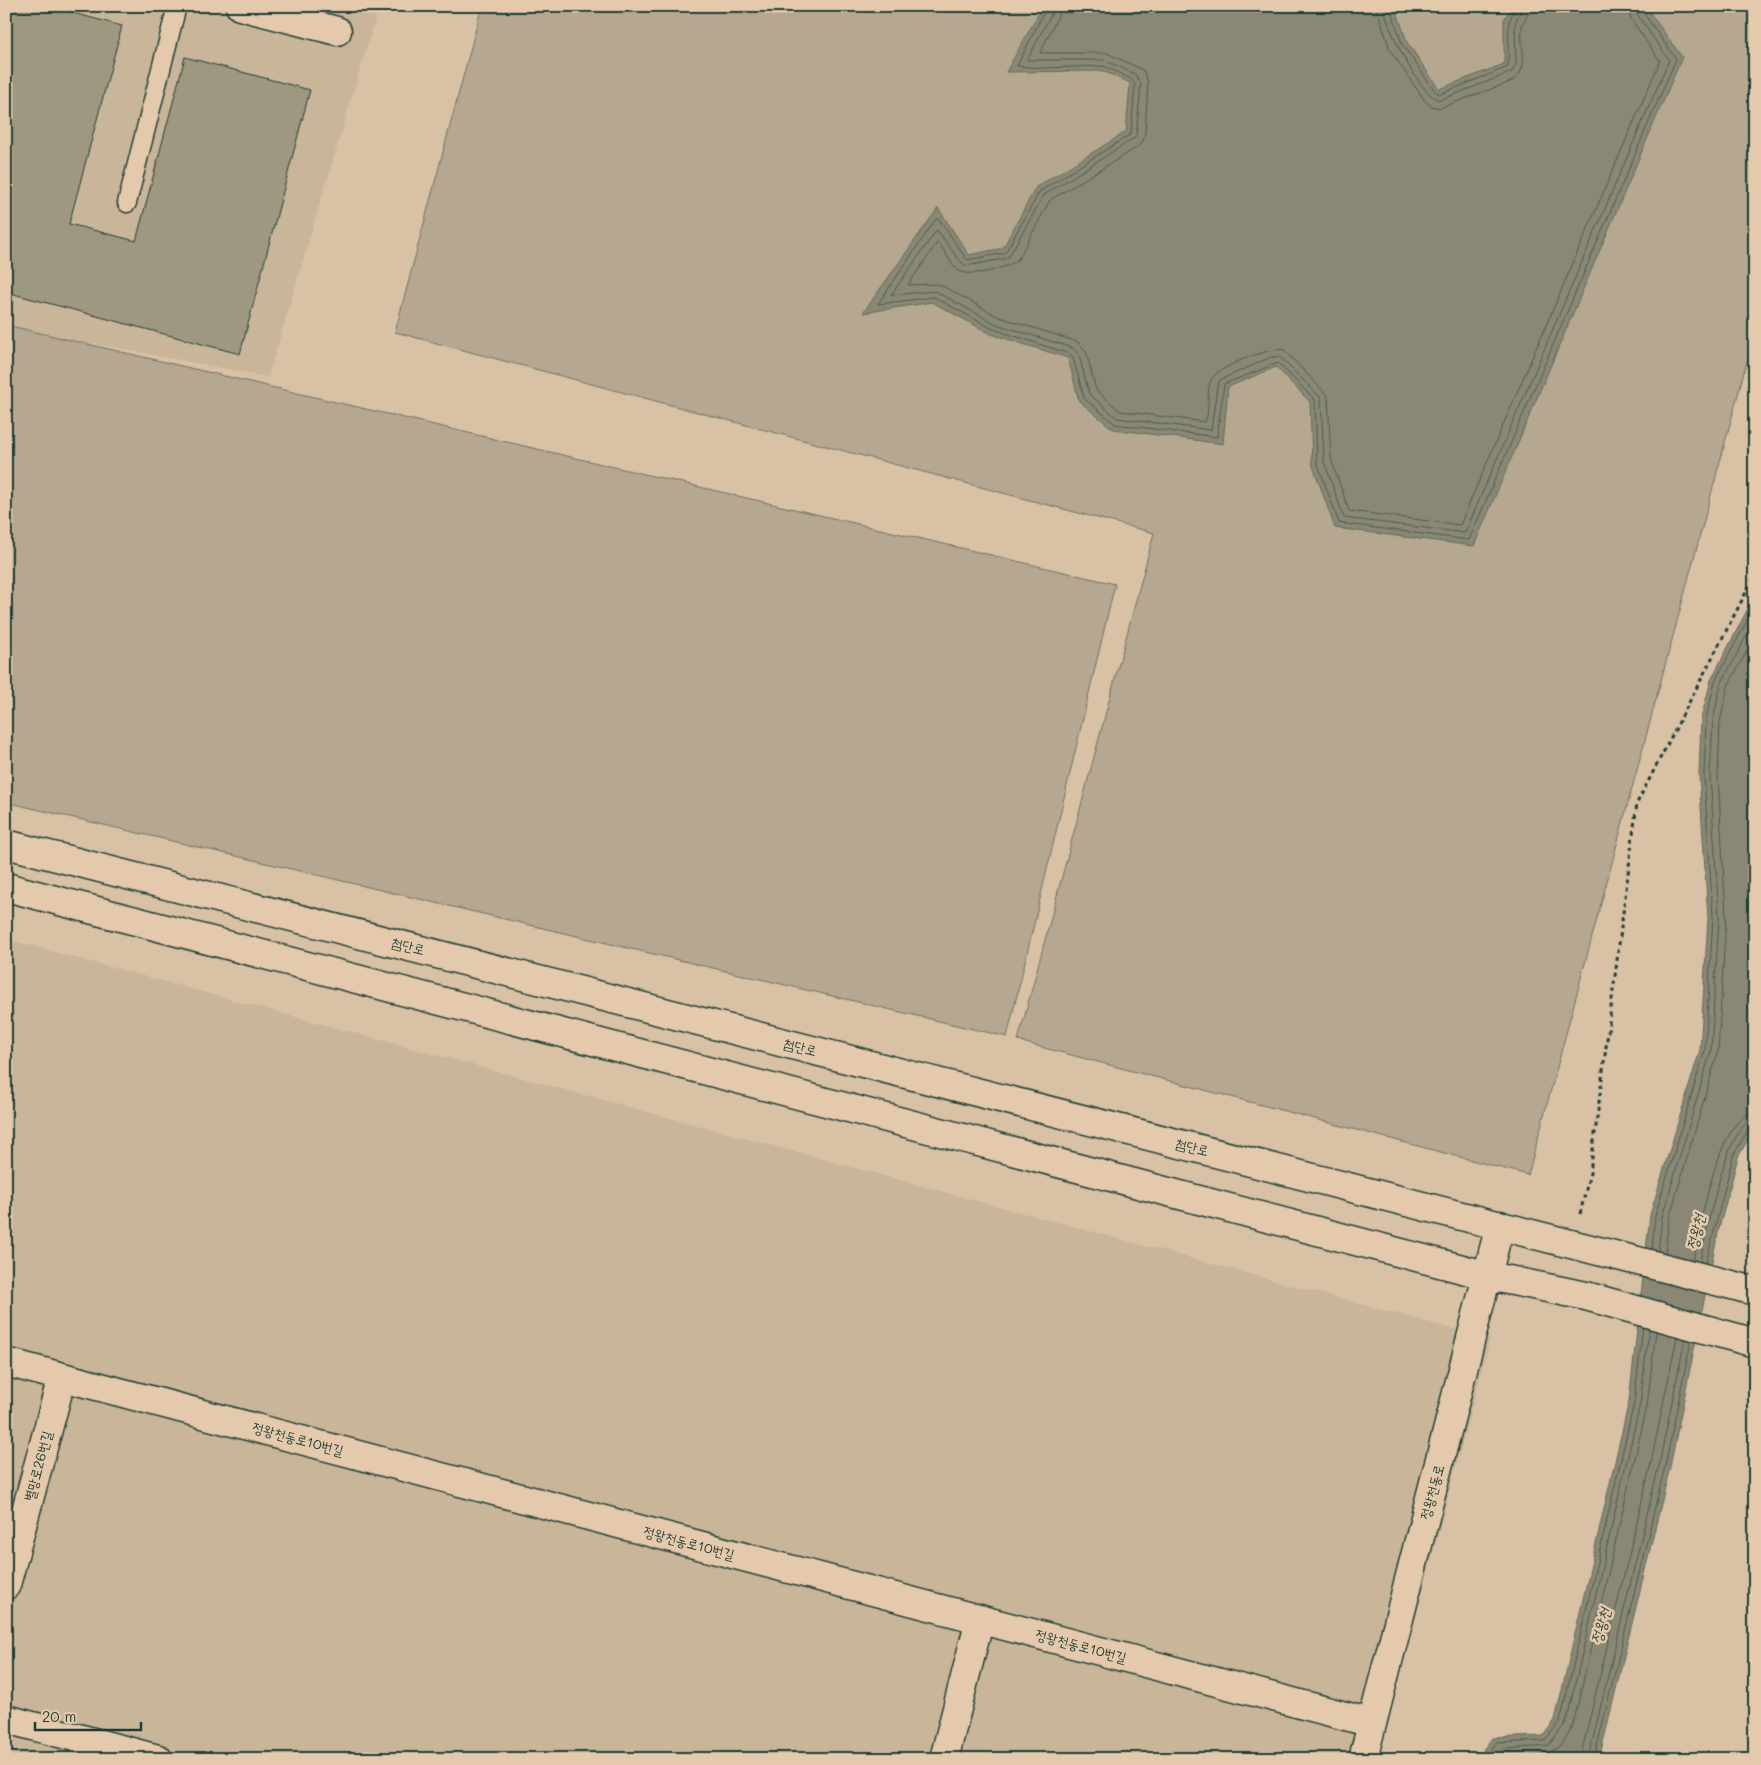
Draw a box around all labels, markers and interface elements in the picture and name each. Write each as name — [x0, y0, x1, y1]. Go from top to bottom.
street label: 첨단로 — [389, 932, 427, 959]
street label: 첨단로 — [781, 1033, 819, 1060]
street label: 첨단로 — [1173, 1133, 1211, 1160]
water label: 정왕천 — [1681, 1210, 1709, 1252]
street label: 정왕천동로10번길 — [250, 1417, 347, 1460]
street label: 별망로26번길 — [19, 1428, 56, 1503]
street label: 정왕천동로 — [1415, 1462, 1448, 1522]
street label: 정왕천동로10번길 — [641, 1521, 738, 1564]
water label: 정왕천 — [1585, 1604, 1615, 1646]
street label: 정왕천동로10번길 — [1033, 1624, 1130, 1667]
scale bar — [35, 1700, 141, 1732]
text: 20 m — [42, 1706, 76, 1726]

